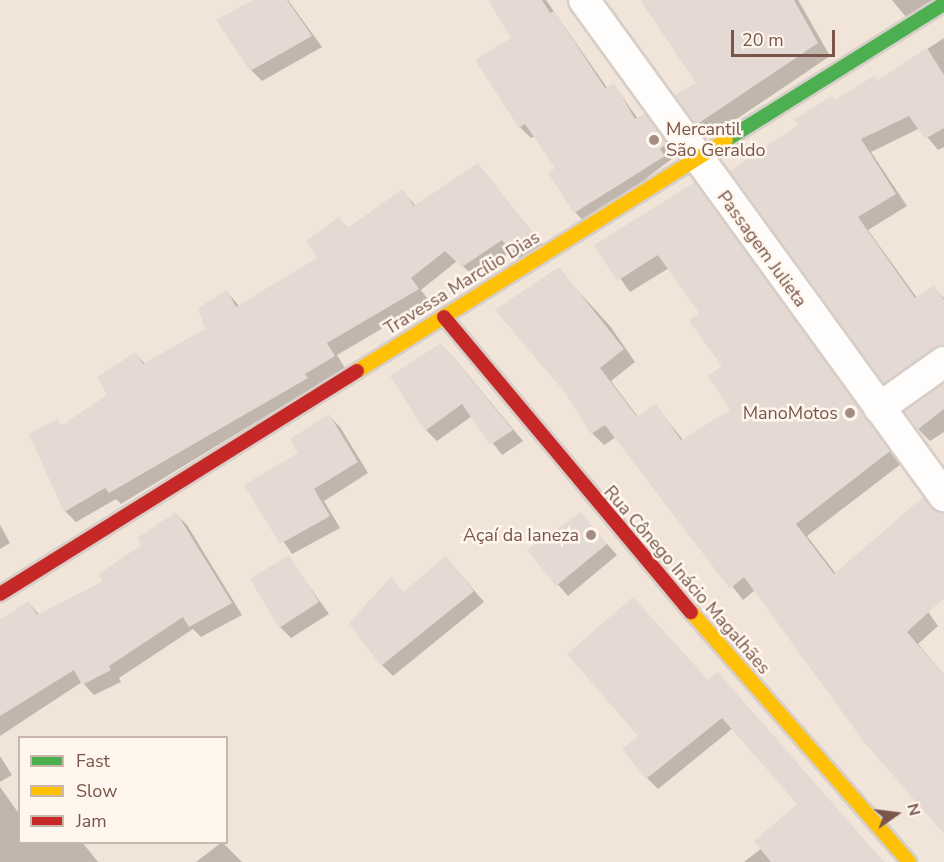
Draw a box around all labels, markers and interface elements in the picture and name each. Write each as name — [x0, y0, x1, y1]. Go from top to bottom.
scale bar — [734, 18, 838, 56]
text: 20 m — [742, 28, 784, 52]
place label: Mercantil São Geraldo — [666, 119, 766, 162]
marker: Mercantil São Geraldo — [647, 133, 661, 147]
street label: Passagem Julieta — [713, 187, 811, 311]
street label: Travessa Marcílio Dias — [380, 226, 544, 340]
place label: ManoMotos — [743, 402, 838, 424]
marker: ManoMotos — [843, 406, 857, 420]
street label: Rua Cônego Inácio Magalhães — [599, 481, 775, 679]
place label: Açaí da Ianeza — [463, 524, 579, 546]
marker: Açaí da Ianeza — [584, 528, 598, 542]
legend — [18, 736, 228, 844]
text: Fast — [76, 749, 110, 773]
text: Slow — [76, 779, 117, 803]
north arrow — [866, 784, 926, 844]
text: N — [901, 801, 926, 818]
text: Jam — [76, 809, 107, 833]

